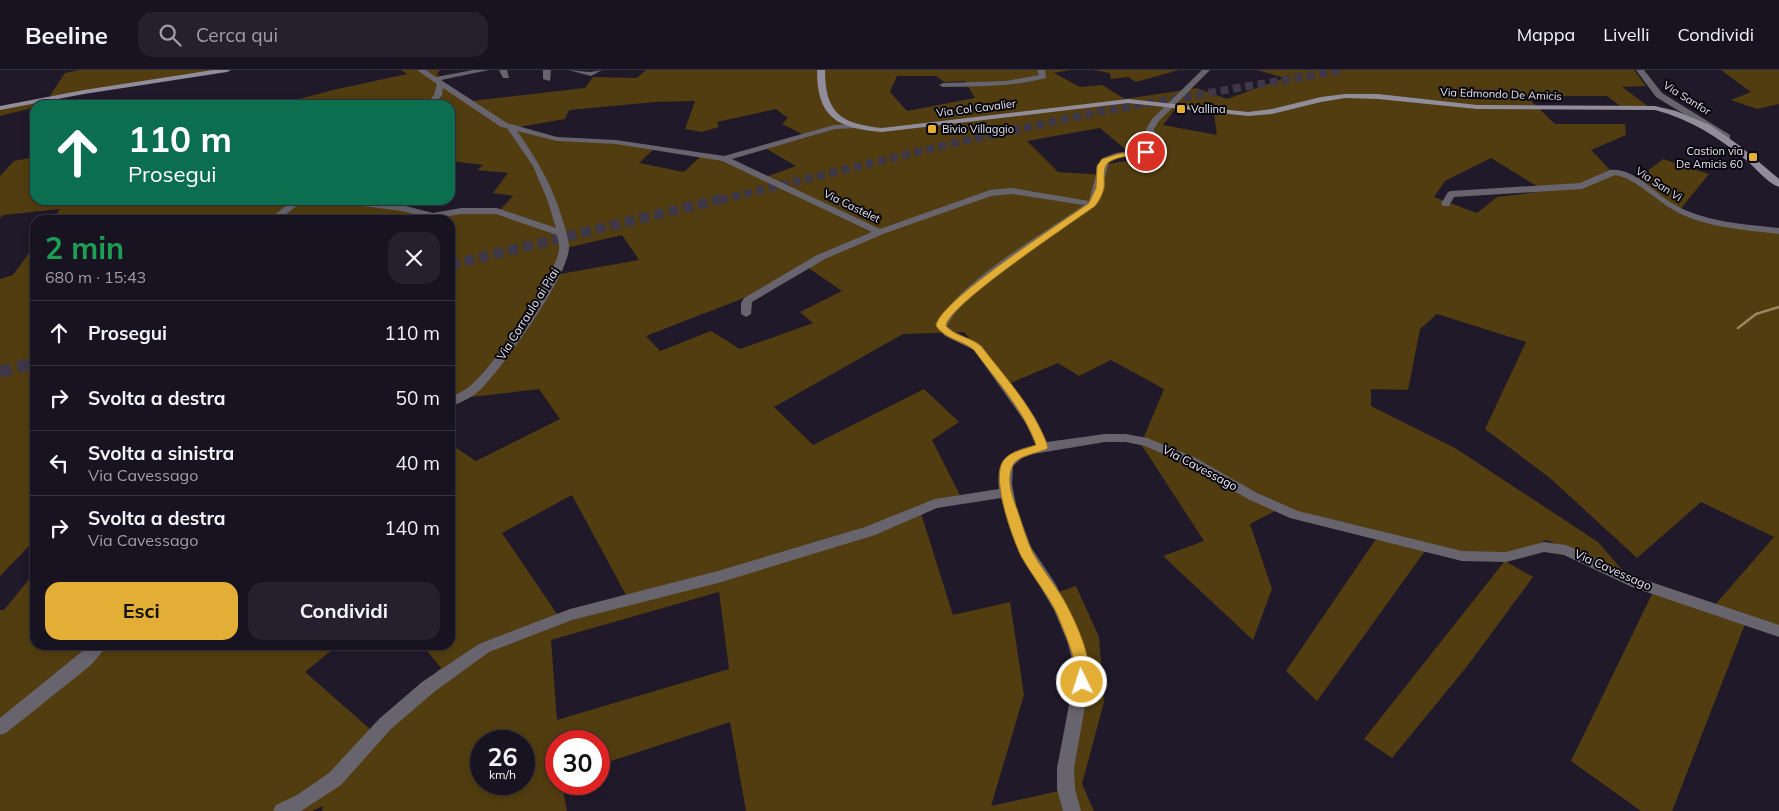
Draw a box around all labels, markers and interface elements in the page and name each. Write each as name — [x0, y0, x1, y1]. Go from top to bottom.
search box — [138, 12, 488, 57]
text: Beeline — [25, 20, 108, 50]
icon: search — [156, 21, 184, 49]
text: Cerca qui — [196, 23, 278, 47]
text: Mappa — [1517, 23, 1575, 46]
text: Livelli — [1603, 23, 1649, 46]
text: Condividi — [1677, 23, 1754, 46]
street label: Via Sanfor — [1661, 78, 1713, 118]
street label: Via Edmondo De Amicis — [1440, 85, 1562, 103]
street label: Via Col Cavalier — [935, 96, 1017, 120]
place label: Vallina — [1191, 102, 1226, 116]
marker: Vallina — [1175, 103, 1187, 115]
text: 110 m — [128, 117, 232, 161]
icon: ahead — [45, 120, 110, 185]
place label: Bivio Villaggio — [942, 122, 1014, 136]
marker: Bivio Villaggio — [926, 123, 938, 135]
pin — [1125, 131, 1167, 173]
icon: arrive — [1132, 138, 1160, 166]
place label: Castion via De Amicis 60 — [1676, 144, 1743, 171]
marker: Castion via De Amicis 60 — [1747, 151, 1759, 163]
text: Prosegui — [128, 160, 217, 188]
street label: Via San Vi — [1633, 164, 1685, 204]
street label: Via Castelet — [821, 186, 883, 226]
text: 2 min — [45, 229, 124, 267]
button: close — [388, 232, 440, 284]
street label: Via Corraulo ai Piai — [493, 265, 562, 363]
text: 680 m · 15:43 — [45, 267, 146, 287]
icon: ahead — [45, 319, 73, 347]
text: Prosegui — [88, 321, 167, 345]
text: 110 m — [384, 321, 440, 345]
icon: right — [45, 384, 73, 412]
text: Svolta a destra — [88, 386, 226, 410]
text: 50 m — [396, 386, 440, 410]
text: Svolta a sinistra — [88, 441, 234, 465]
street label: Via Cavessago — [1160, 442, 1240, 494]
icon: left — [45, 449, 73, 477]
text: 40 m — [396, 451, 440, 475]
text: Via Cavessago — [88, 465, 198, 485]
text: Svolta a destra — [88, 506, 226, 530]
icon: right — [45, 514, 73, 542]
text: 140 m — [384, 516, 440, 540]
text: Via Cavessago — [88, 530, 198, 550]
street label: Via Cavessago — [1572, 546, 1654, 593]
button: Esci — [45, 582, 238, 640]
button: Condividi — [248, 582, 440, 640]
position arrow — [1055, 655, 1107, 707]
speed limit sign: 30 — [545, 730, 610, 795]
text: 26 — [487, 741, 518, 772]
text: km/h — [489, 767, 516, 782]

